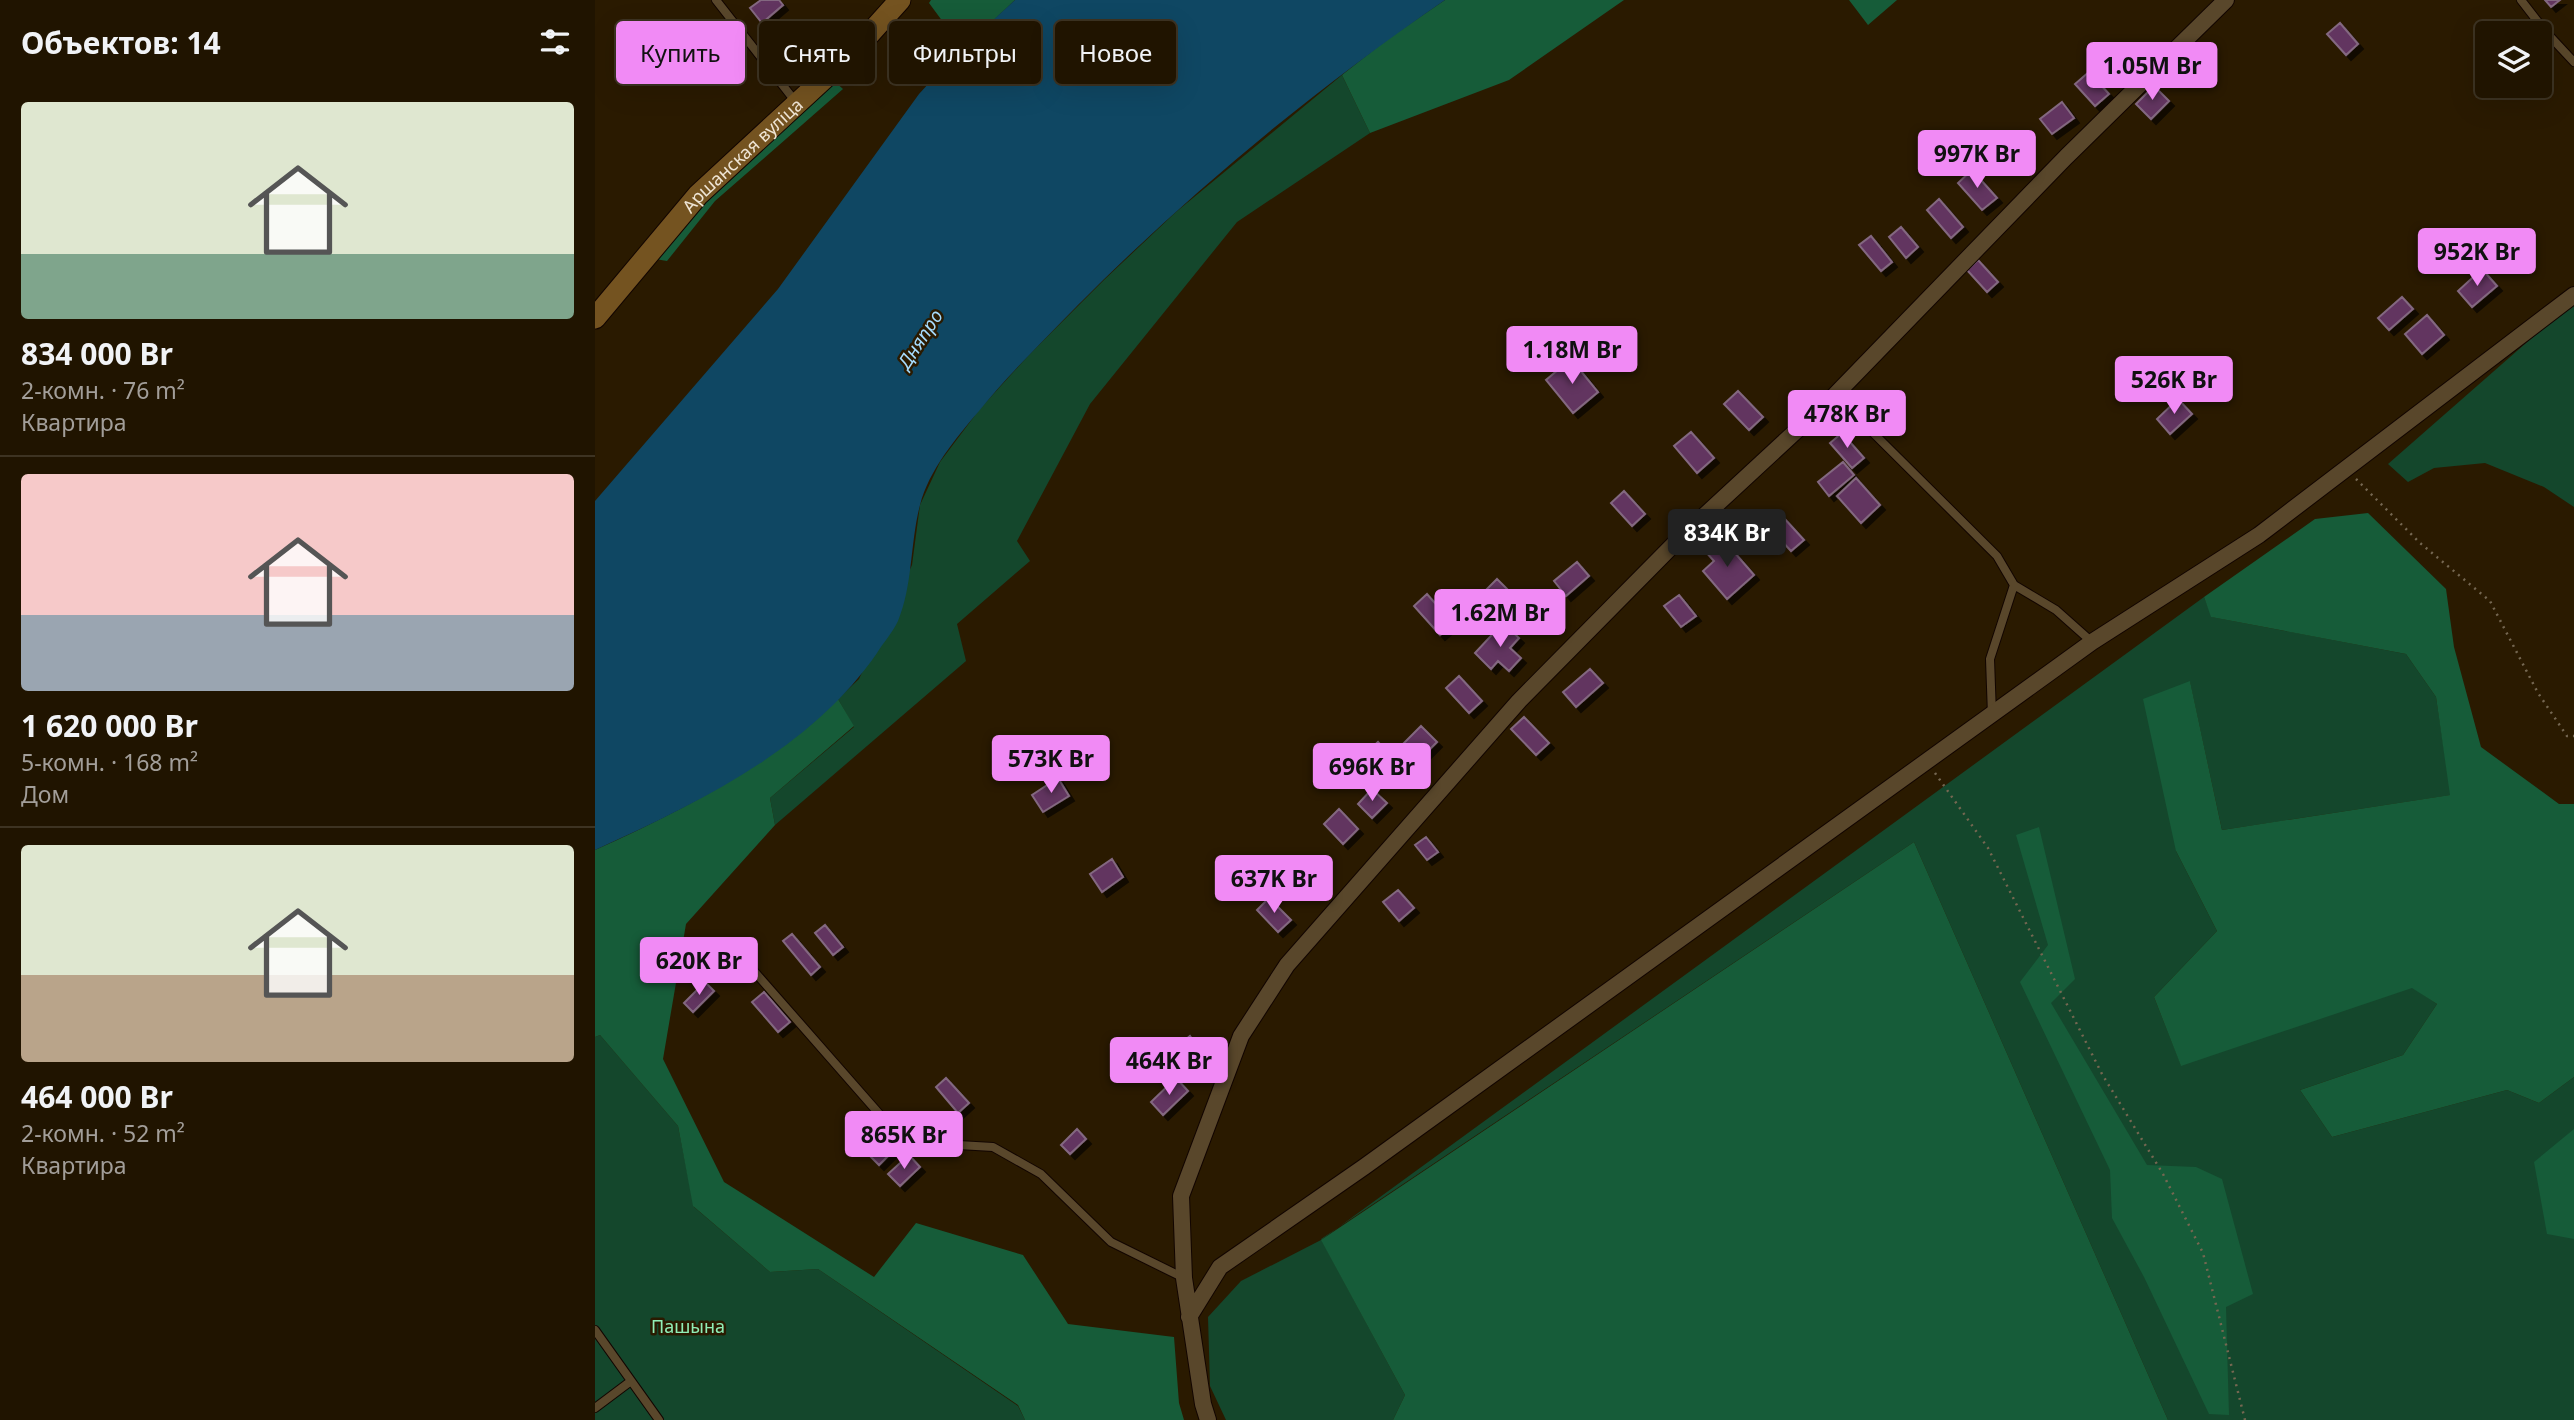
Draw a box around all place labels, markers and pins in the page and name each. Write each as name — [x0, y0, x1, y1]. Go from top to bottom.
pin: 1.05M Br — [2080, 42, 2224, 102]
pin: 997K Br — [1912, 130, 2042, 190]
pin: 952K Br — [2412, 229, 2542, 288]
pin: 1.18M Br — [1500, 326, 1644, 386]
pin: 526K Br — [2109, 356, 2239, 416]
pin: 478K Br — [1782, 391, 1912, 450]
pin: 834K Br — [1662, 510, 1792, 569]
pin: 1.62M Br — [1428, 590, 1572, 649]
pin: 573K Br — [986, 736, 1116, 795]
pin: 696K Br — [1307, 744, 1437, 803]
pin: 637K Br — [1209, 856, 1339, 915]
pin: 620K Br — [634, 937, 764, 997]
pin: 464K Br — [1104, 1038, 1234, 1097]
pin: 865K Br — [839, 1112, 969, 1171]

